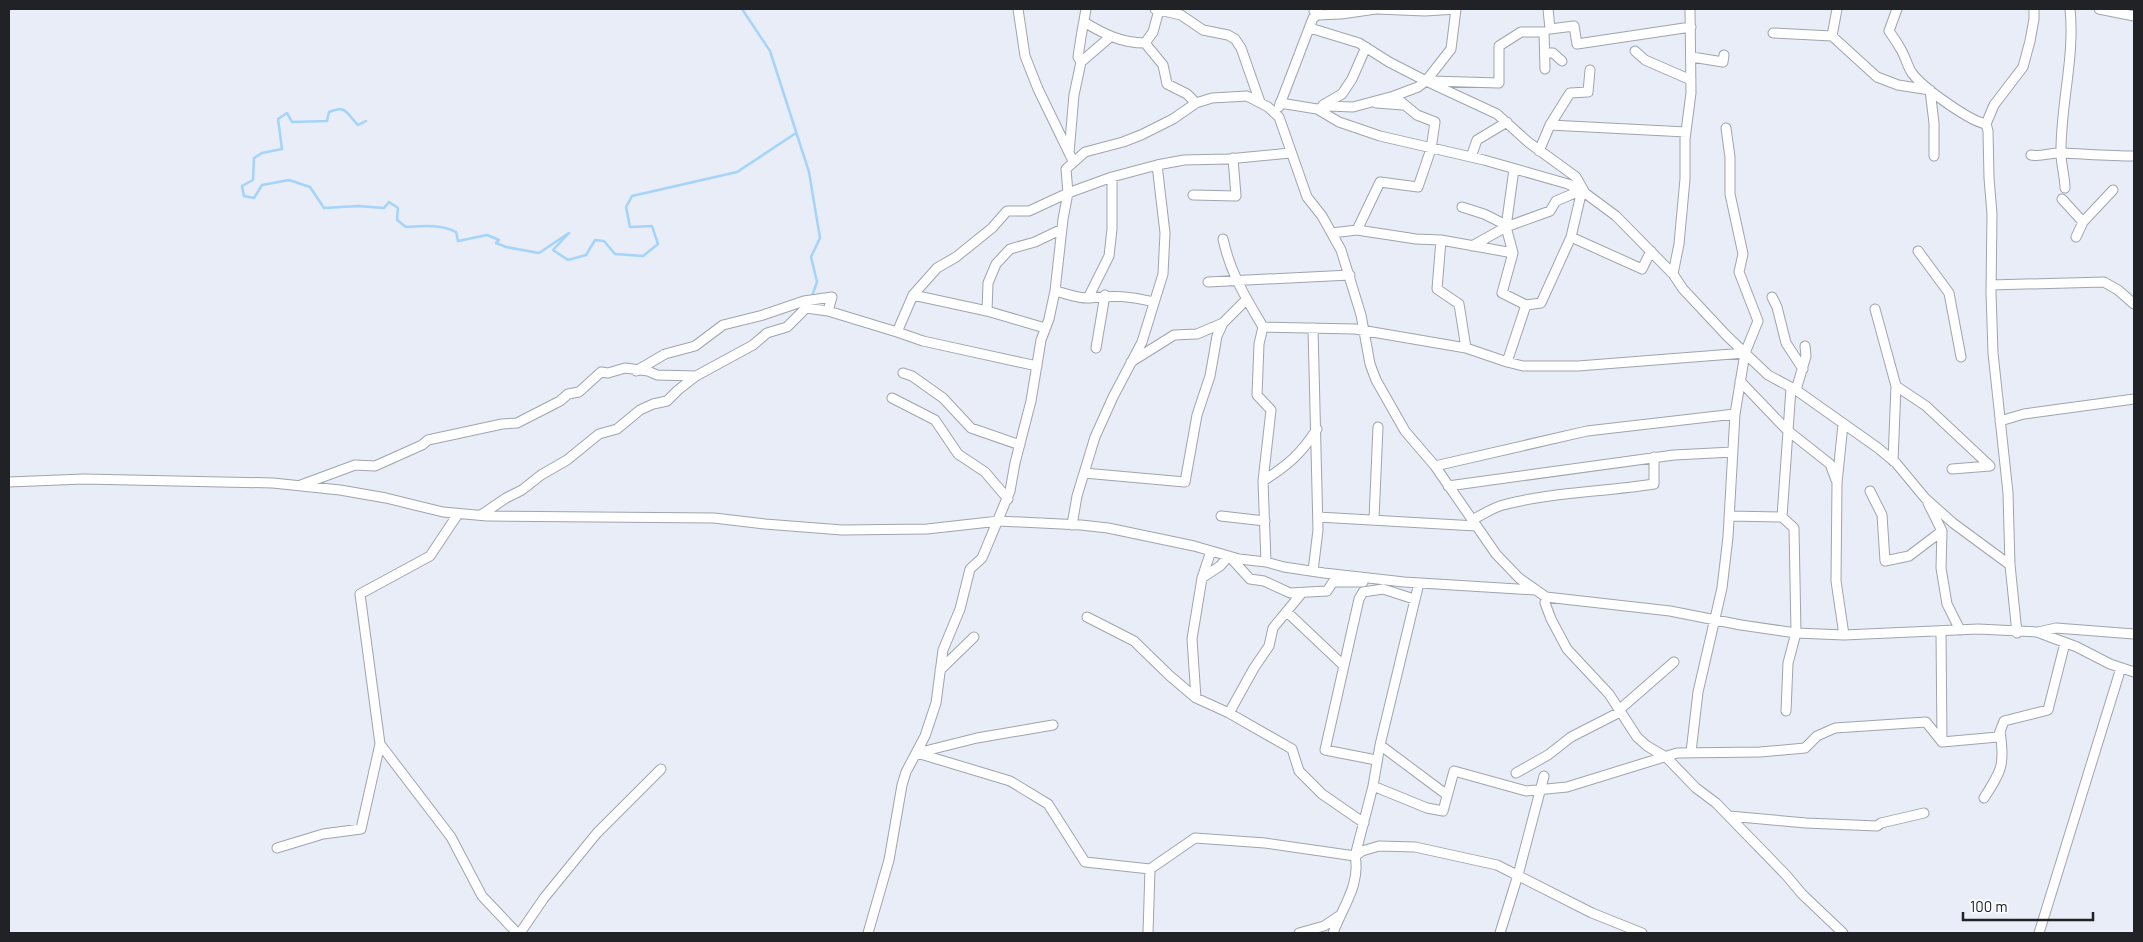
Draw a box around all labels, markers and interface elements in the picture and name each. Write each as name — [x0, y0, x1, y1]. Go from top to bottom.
scale bar — [1963, 890, 2093, 922]
text: 100 m — [1970, 897, 2008, 915]

